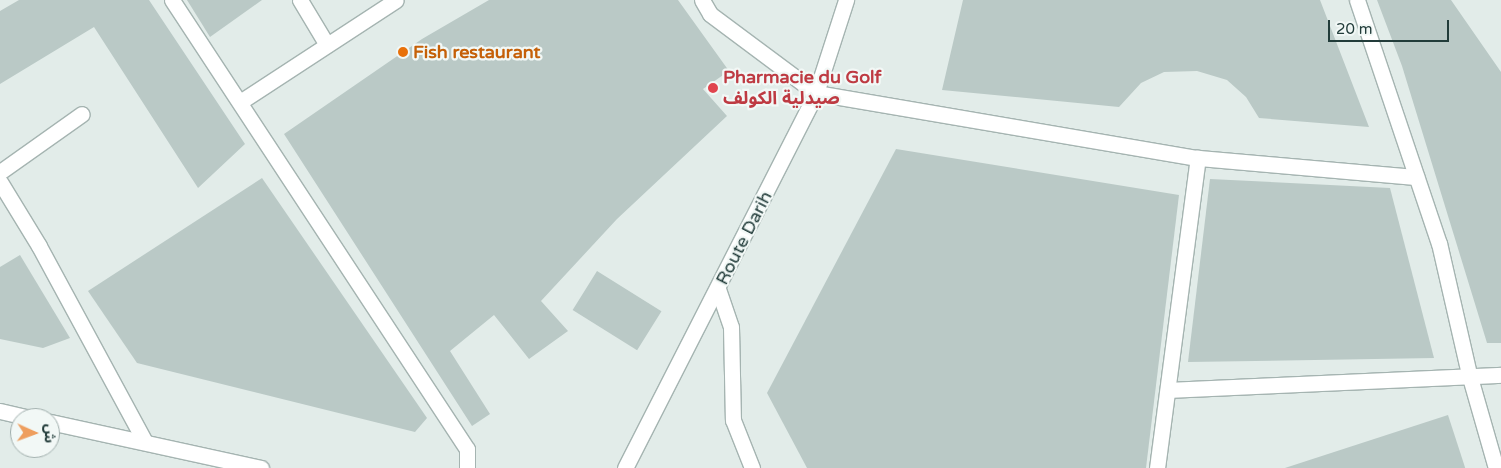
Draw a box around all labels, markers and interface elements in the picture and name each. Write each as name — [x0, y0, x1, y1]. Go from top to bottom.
scale bar — [1331, 10, 1452, 42]
text: 20 m — [1336, 20, 1373, 38]
place label: Fish restaurant — [413, 41, 540, 63]
marker: Fish restaurant — [397, 46, 409, 58]
place label: Pharmacie du Golf صيدلية الكولف — [723, 67, 881, 110]
marker: Pharmacie du Golf صيدلية الكولف — [707, 82, 719, 94]
street label: Route Darih — [711, 188, 777, 288]
north arrow — [10, 408, 60, 458]
text: ش — [41, 424, 58, 443]

